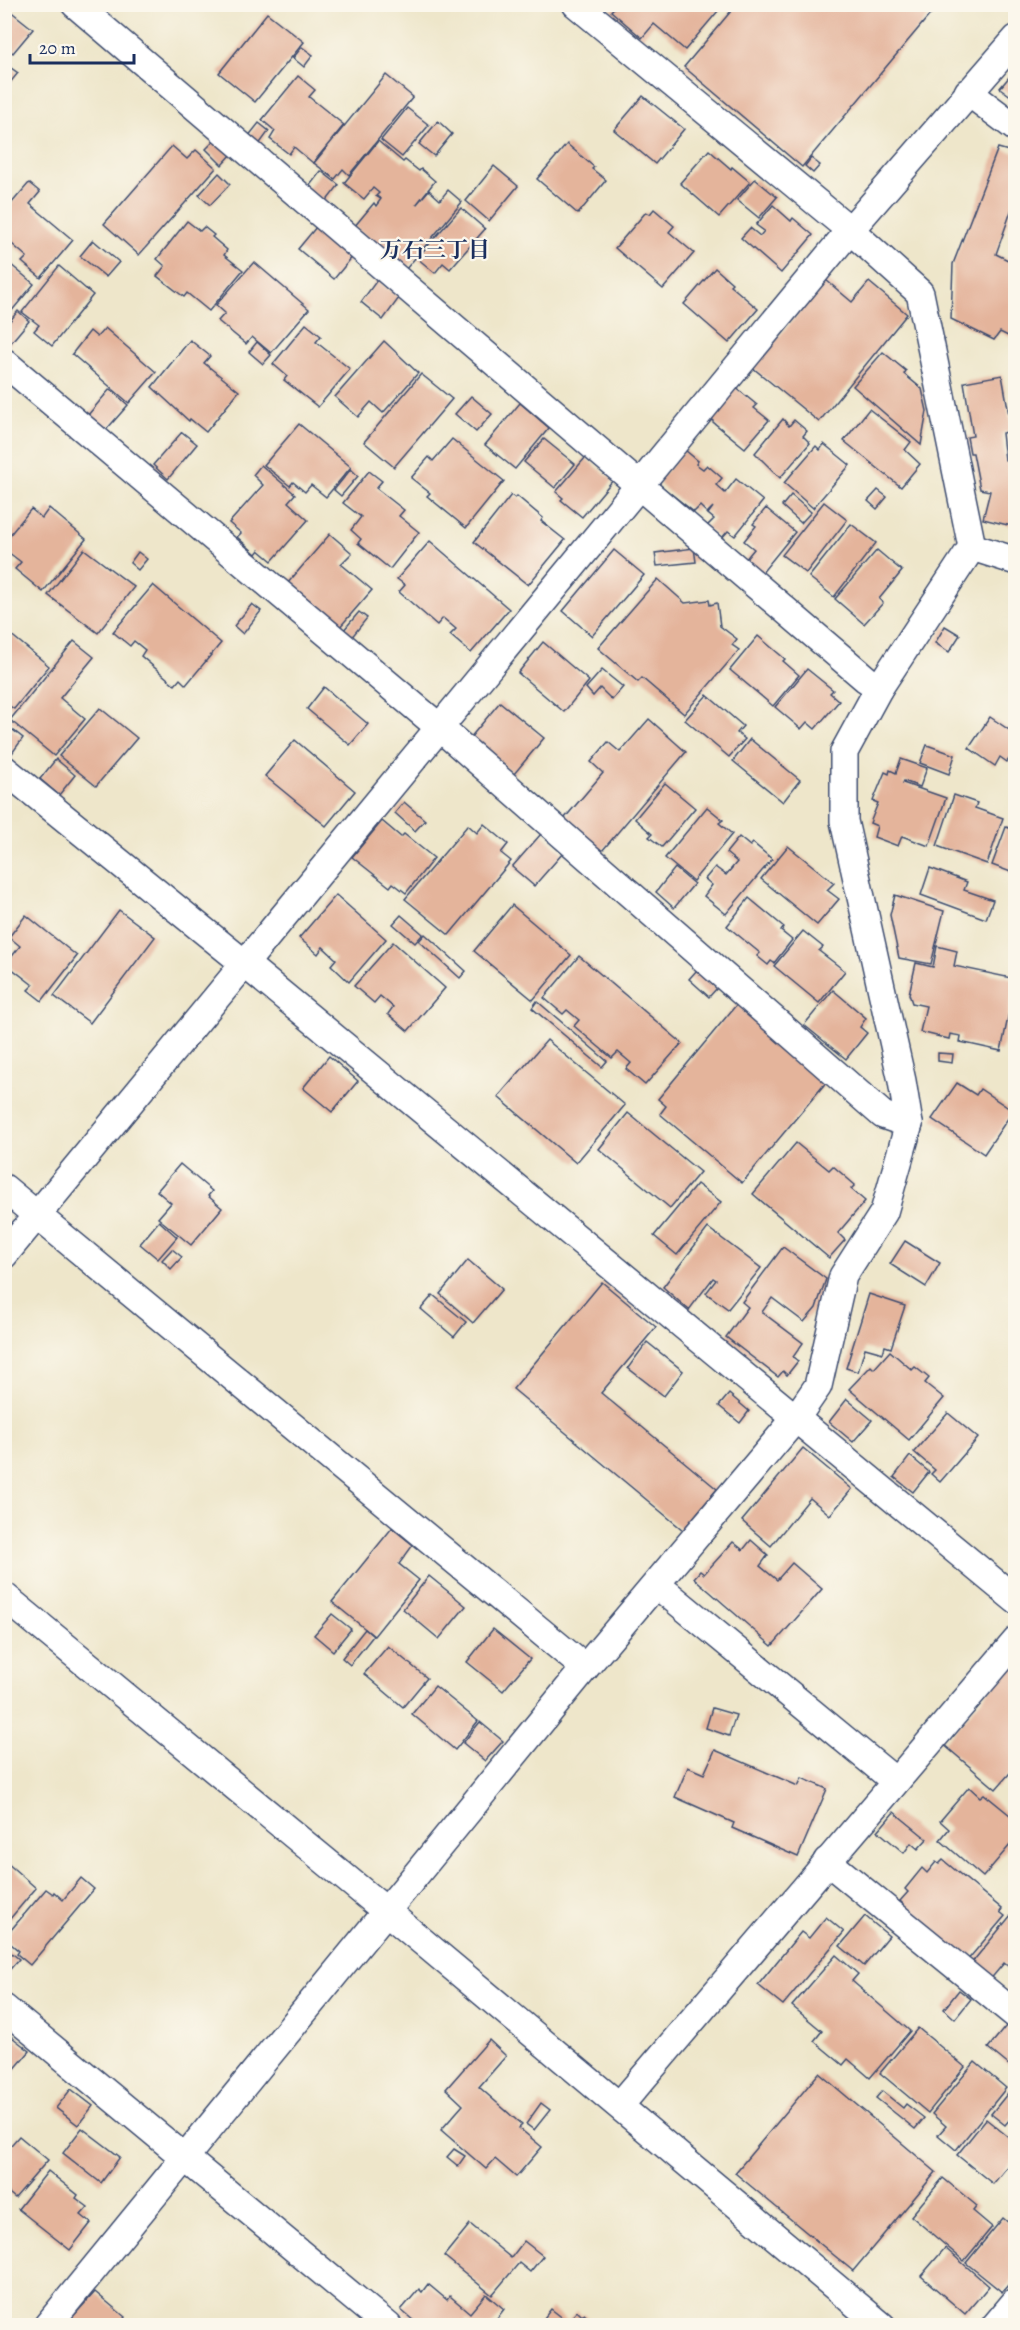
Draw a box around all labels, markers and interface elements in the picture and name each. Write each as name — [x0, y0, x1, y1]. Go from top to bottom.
scale bar — [30, 27, 134, 65]
text: 20 m — [39, 36, 76, 60]
district label: 万石三丁目 — [380, 235, 490, 265]

